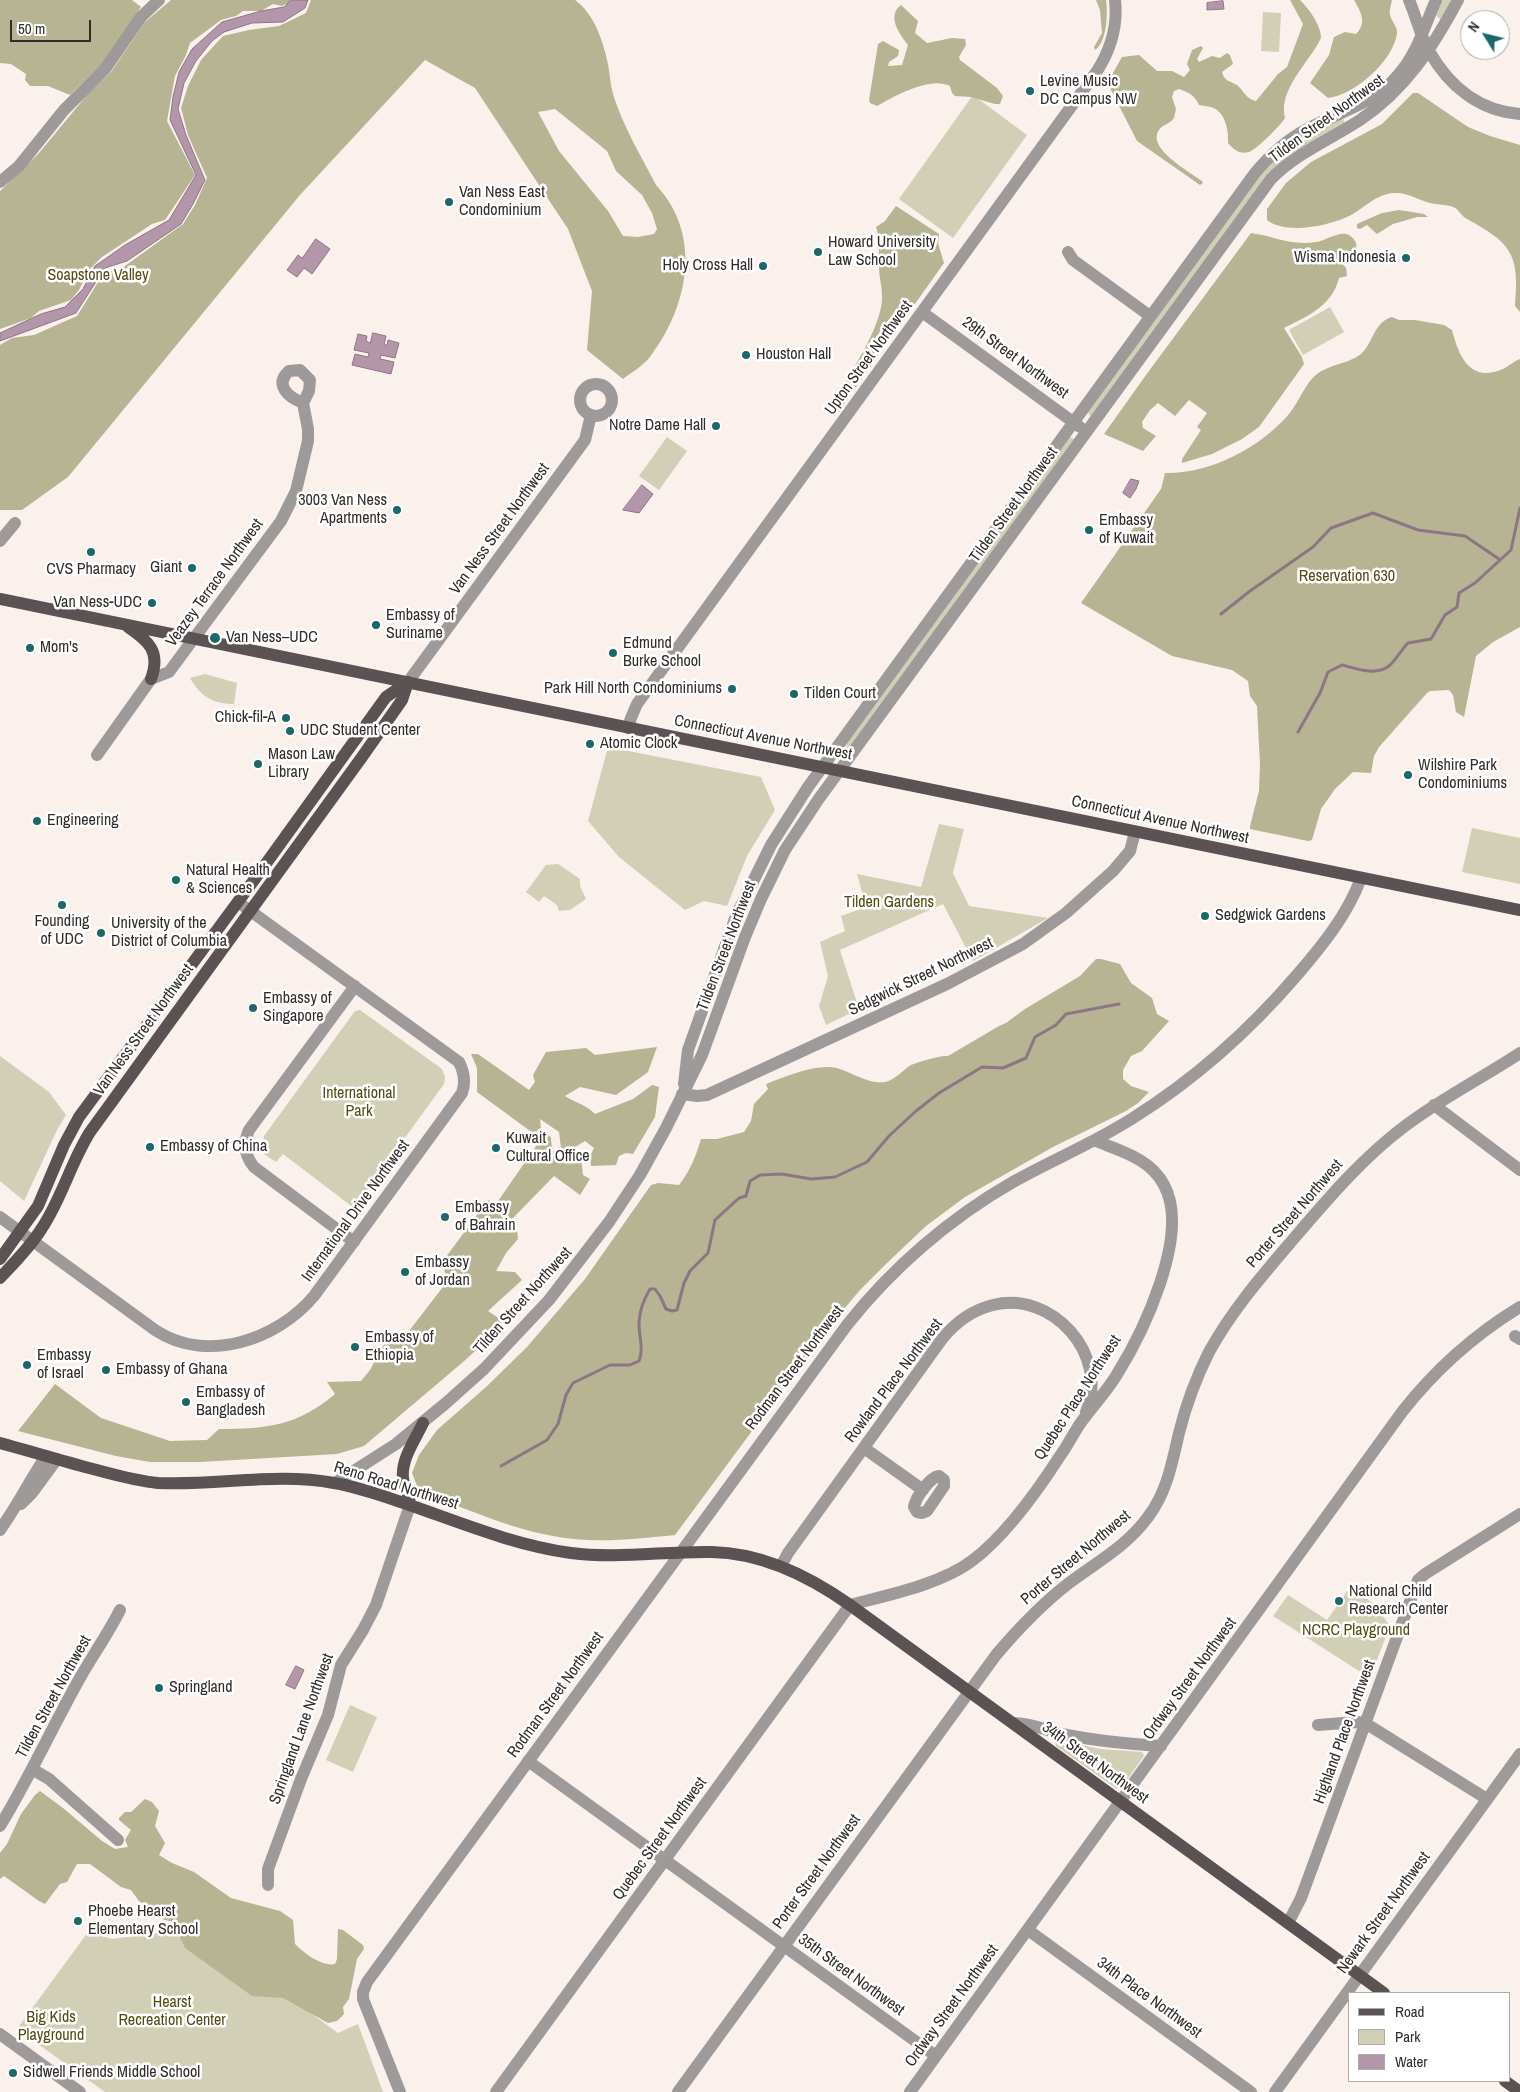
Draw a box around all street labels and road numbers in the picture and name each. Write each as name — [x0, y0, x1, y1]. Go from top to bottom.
street label: Tilden Street Northwest — [1266, 71, 1388, 167]
street label: Upton Street Northwest — [821, 297, 917, 419]
street label: 29th Street Northwest — [958, 313, 1072, 403]
street label: Tilden Street Northwest — [966, 444, 1062, 566]
street label: Van Ness Street Northwest — [446, 460, 554, 598]
street label: Veazey Terrace Northwest — [162, 515, 268, 651]
street label: Connecticut Avenue Northwest — [673, 711, 853, 765]
street label: Connecticut Avenue Northwest — [1070, 792, 1250, 848]
street label: Tilden Street Northwest — [693, 878, 761, 1014]
street label: Sedgwick Street Northwest — [846, 934, 996, 1020]
street label: Van Ness Street Northwest — [90, 961, 198, 1099]
street label: International Drive Northwest — [298, 1136, 414, 1286]
street label: Porter Street Northwest — [1243, 1156, 1347, 1272]
street label: Tilden Street Northwest — [470, 1243, 576, 1359]
street label: Rodman Street Northwest — [742, 1302, 848, 1434]
street label: Rowland Place Northwest — [841, 1315, 947, 1447]
street label: Quebec Place Northwest — [1030, 1332, 1126, 1464]
street label: Reno Road Northwest — [331, 1458, 461, 1514]
street label: Porter Street Northwest — [1017, 1507, 1135, 1609]
street label: Ordway Street Northwest — [1139, 1614, 1241, 1744]
street label: Rodman Street Northwest — [504, 1628, 608, 1762]
street label: Tilden Street Northwest — [12, 1632, 96, 1762]
street label: Springland Lane Northwest — [266, 1651, 338, 1807]
street label: Highland Place Northwest — [1310, 1657, 1380, 1807]
street label: 34th Street Northwest — [1038, 1718, 1152, 1808]
street label: Quebec Street Northwest — [609, 1774, 711, 1904]
street label: Porter Street Northwest — [769, 1811, 865, 1933]
street label: Newark Street Northwest — [1333, 1848, 1435, 1978]
street label: 35th Street Northwest — [794, 1930, 908, 2020]
street label: Ordway Street Northwest — [901, 1941, 1003, 2071]
street label: 34th Place Northwest — [1093, 1954, 1205, 2042]

